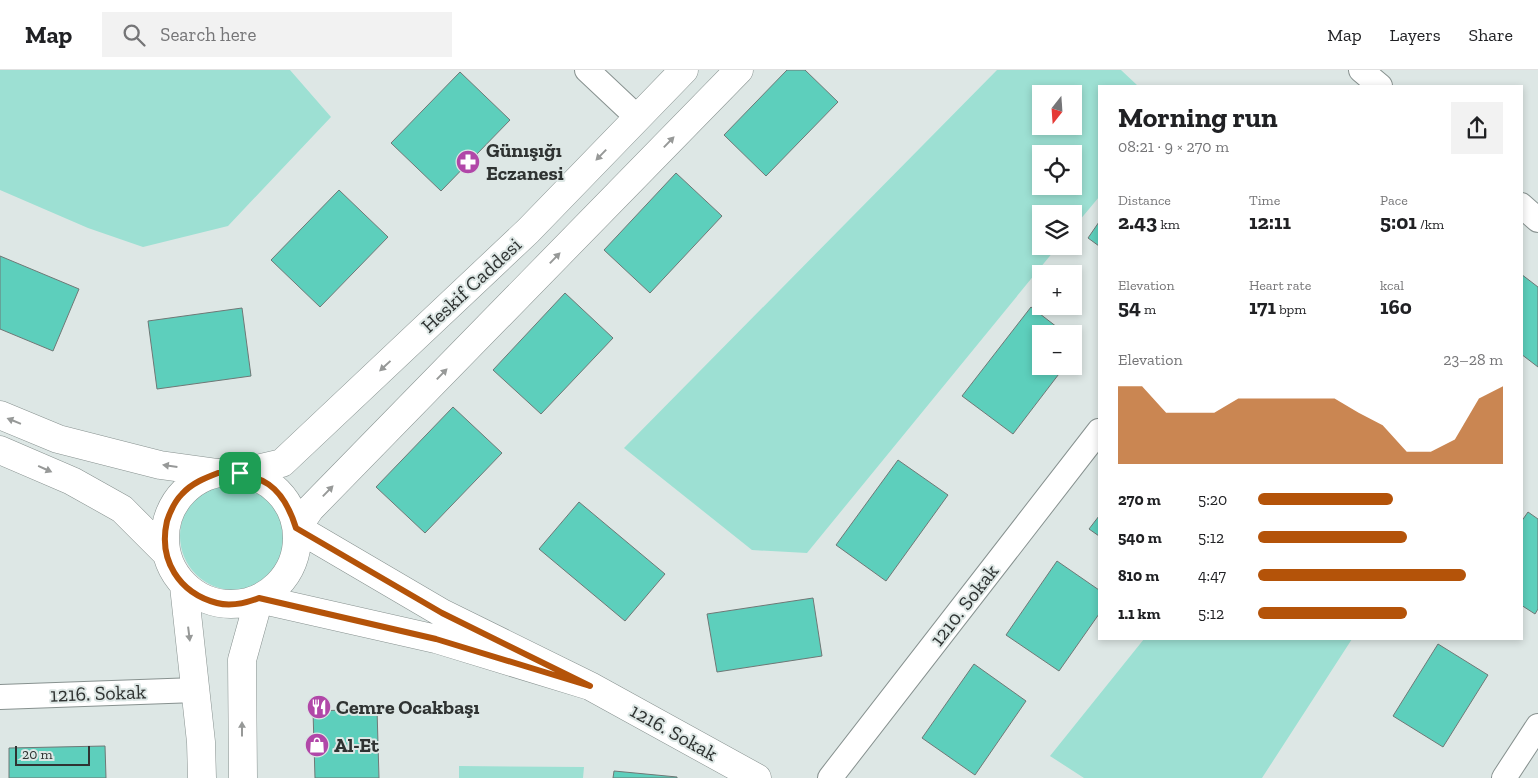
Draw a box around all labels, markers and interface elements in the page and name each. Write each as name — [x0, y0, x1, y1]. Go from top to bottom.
search box — [102, 12, 452, 57]
text: Map — [25, 20, 72, 49]
icon: search — [120, 21, 148, 49]
text: Search here — [160, 23, 257, 46]
text: Map — [1327, 24, 1362, 46]
text: Layers — [1390, 24, 1441, 46]
text: Share — [1469, 24, 1513, 46]
north arrow — [1032, 85, 1082, 135]
map controls — [1032, 85, 1082, 375]
text: Morning run — [1118, 101, 1278, 134]
button: share — [1451, 102, 1503, 154]
one-way arrow — [663, 136, 675, 148]
text: 08:21 · 9 × 270 m — [1118, 137, 1229, 156]
place label: Günışığı Eczanesi — [486, 138, 564, 185]
button: locate — [1032, 145, 1082, 195]
pharmacy icon: Günışığı Eczanesi — [455, 149, 481, 175]
one-way arrow — [595, 149, 607, 161]
text: Distance — [1118, 192, 1171, 209]
text: Time — [1249, 192, 1280, 209]
text: Pace — [1380, 192, 1408, 209]
button: layers — [1032, 205, 1082, 255]
text: 2.43 — [1118, 209, 1157, 234]
text: 12:11 — [1249, 209, 1291, 234]
text: 5:01 — [1380, 209, 1417, 234]
text: km — [1157, 216, 1180, 233]
text: /km — [1417, 216, 1444, 233]
street label: Heskif Caddesi — [416, 232, 526, 337]
one-way arrow — [549, 253, 561, 265]
button: + — [1032, 265, 1082, 315]
text: Elevation — [1118, 277, 1175, 294]
text: Heart rate — [1249, 277, 1311, 294]
text: kcal — [1380, 277, 1404, 294]
text: 54 — [1118, 294, 1141, 319]
text: 171 — [1249, 294, 1276, 319]
text: 160 — [1380, 294, 1412, 319]
text: m — [1141, 301, 1156, 318]
text: bpm — [1276, 301, 1306, 318]
button: − — [1032, 325, 1082, 375]
text: Elevation — [1118, 350, 1183, 369]
text: 23–28 m — [1443, 350, 1503, 369]
one-way arrow — [379, 360, 391, 372]
one-way arrow — [435, 369, 447, 381]
one-way arrow — [6, 417, 21, 425]
pin — [219, 452, 261, 494]
icon: arrive — [226, 459, 254, 487]
one-way arrow — [162, 462, 178, 470]
one-way arrow — [38, 466, 52, 474]
one-way arrow — [322, 485, 334, 497]
text: 270 m — [1118, 490, 1161, 509]
text: 5:20 — [1198, 490, 1227, 509]
text: 540 m — [1118, 528, 1162, 547]
text: 5:12 — [1198, 528, 1224, 547]
street label: 1210. Sokak — [925, 559, 1004, 651]
text: 810 m — [1118, 566, 1159, 585]
text: 4:47 — [1198, 566, 1226, 585]
text: 1.1 km — [1118, 604, 1160, 623]
text: 5:12 — [1198, 604, 1224, 623]
one-way arrow — [185, 626, 193, 642]
street label: 1216. Sokak — [50, 679, 147, 707]
restaurant icon: Cemre Ocakbaşı — [306, 694, 332, 720]
place label: Cemre Ocakbaşı — [336, 695, 479, 719]
street label: 1216. Sokak — [626, 698, 722, 766]
one-way arrow — [238, 721, 246, 737]
shop icon: Al-Et — [304, 732, 330, 758]
place label: Al-Et — [334, 733, 380, 757]
scale bar — [15, 743, 90, 766]
text: 20 m — [22, 746, 53, 763]

